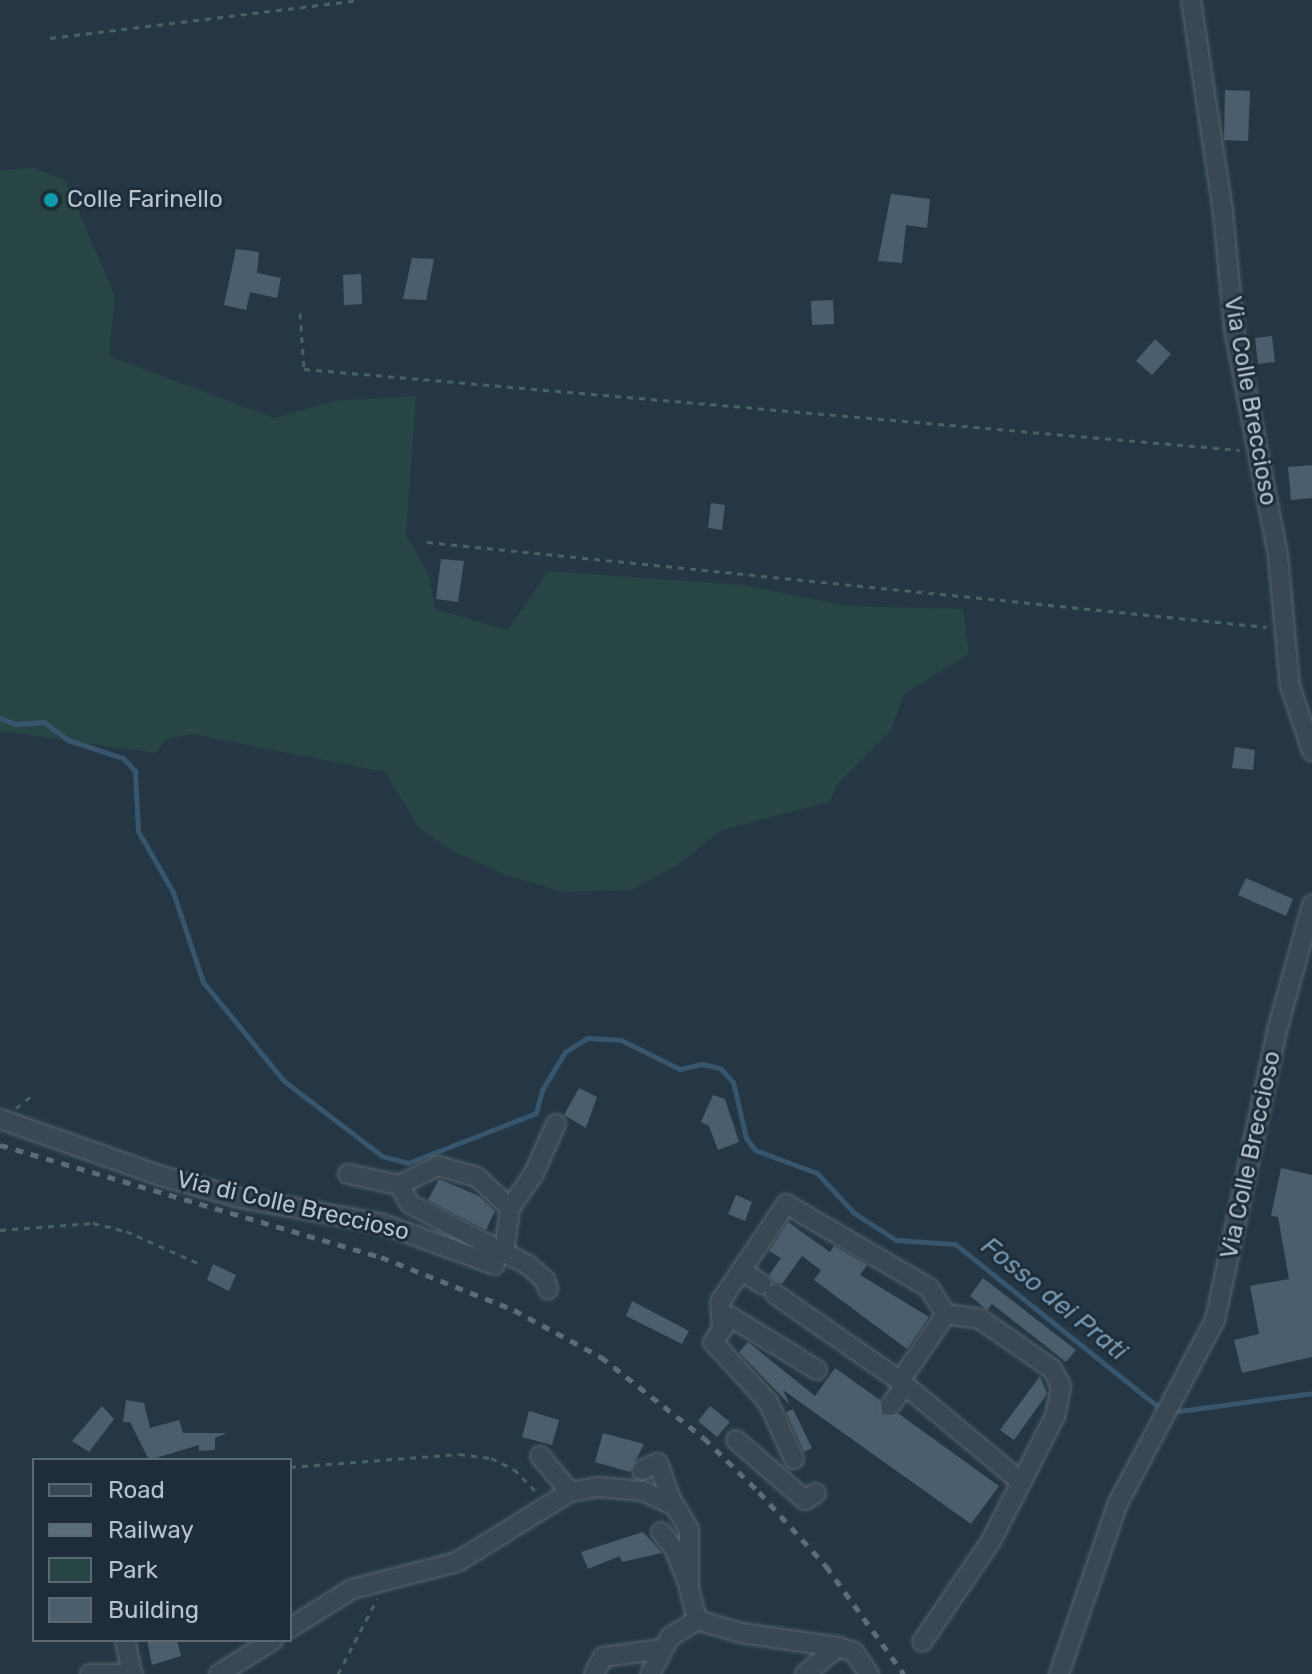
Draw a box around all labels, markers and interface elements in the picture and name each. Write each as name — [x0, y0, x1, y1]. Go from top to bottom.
place label: Colle Farinello — [67, 186, 223, 214]
marker: Colle Farinello — [42, 191, 60, 209]
street label: Via Colle Breccioso — [1217, 294, 1283, 508]
street label: Via Colle Breccioso — [1215, 1048, 1287, 1262]
street label: Via di Colle Breccioso — [174, 1165, 412, 1247]
water label: Fosso dei Prati — [975, 1231, 1133, 1367]
legend — [32, 1458, 292, 1642]
text: Road — [108, 1476, 165, 1504]
text: Railway — [108, 1516, 194, 1544]
text: Park — [108, 1556, 158, 1584]
text: Building — [108, 1596, 199, 1624]

